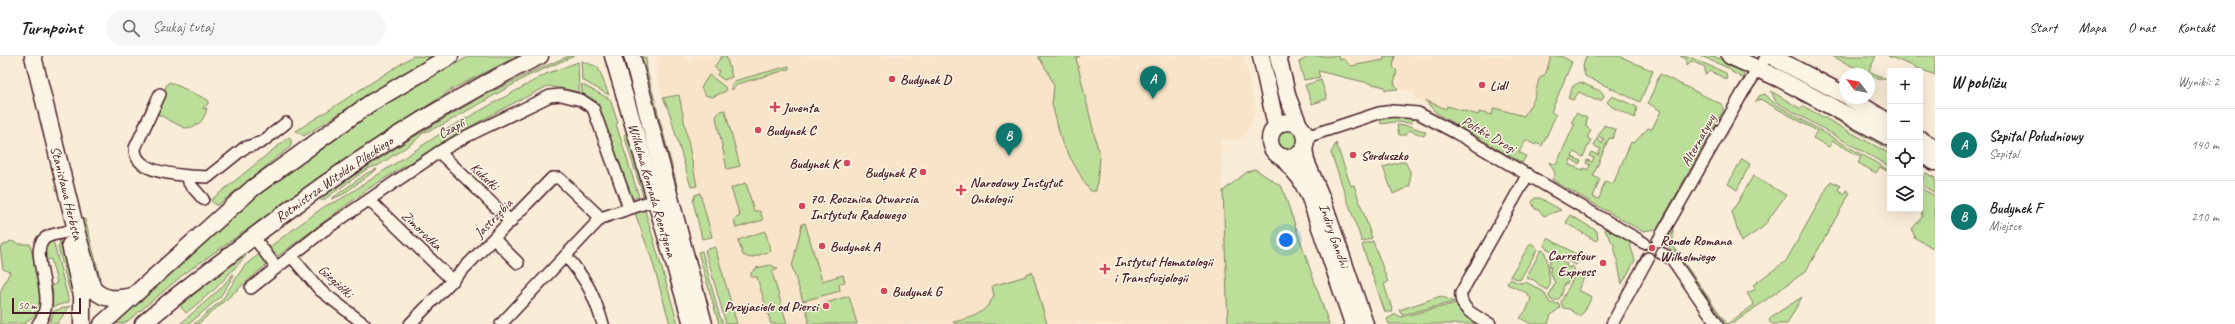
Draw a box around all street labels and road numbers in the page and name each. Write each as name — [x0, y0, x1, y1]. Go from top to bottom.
street label: Alternatywy — [1677, 110, 1720, 169]
street label: Polskie Drogi — [1459, 112, 1521, 158]
street label: Czapli — [435, 113, 470, 143]
street label: Wilhelma Konrada Roentgena — [624, 122, 680, 260]
street label: Rotmistrza Witolda Pileckiego — [272, 131, 398, 226]
street label: Stanisława Herbsta — [47, 144, 87, 243]
street label: Kukułki — [467, 159, 504, 196]
street label: Jastrzębia — [470, 194, 517, 242]
street label: Indiry Gandhi — [1315, 201, 1354, 272]
street label: Zimorodka — [398, 207, 446, 254]
street label: Gżegżółki — [315, 261, 358, 303]

